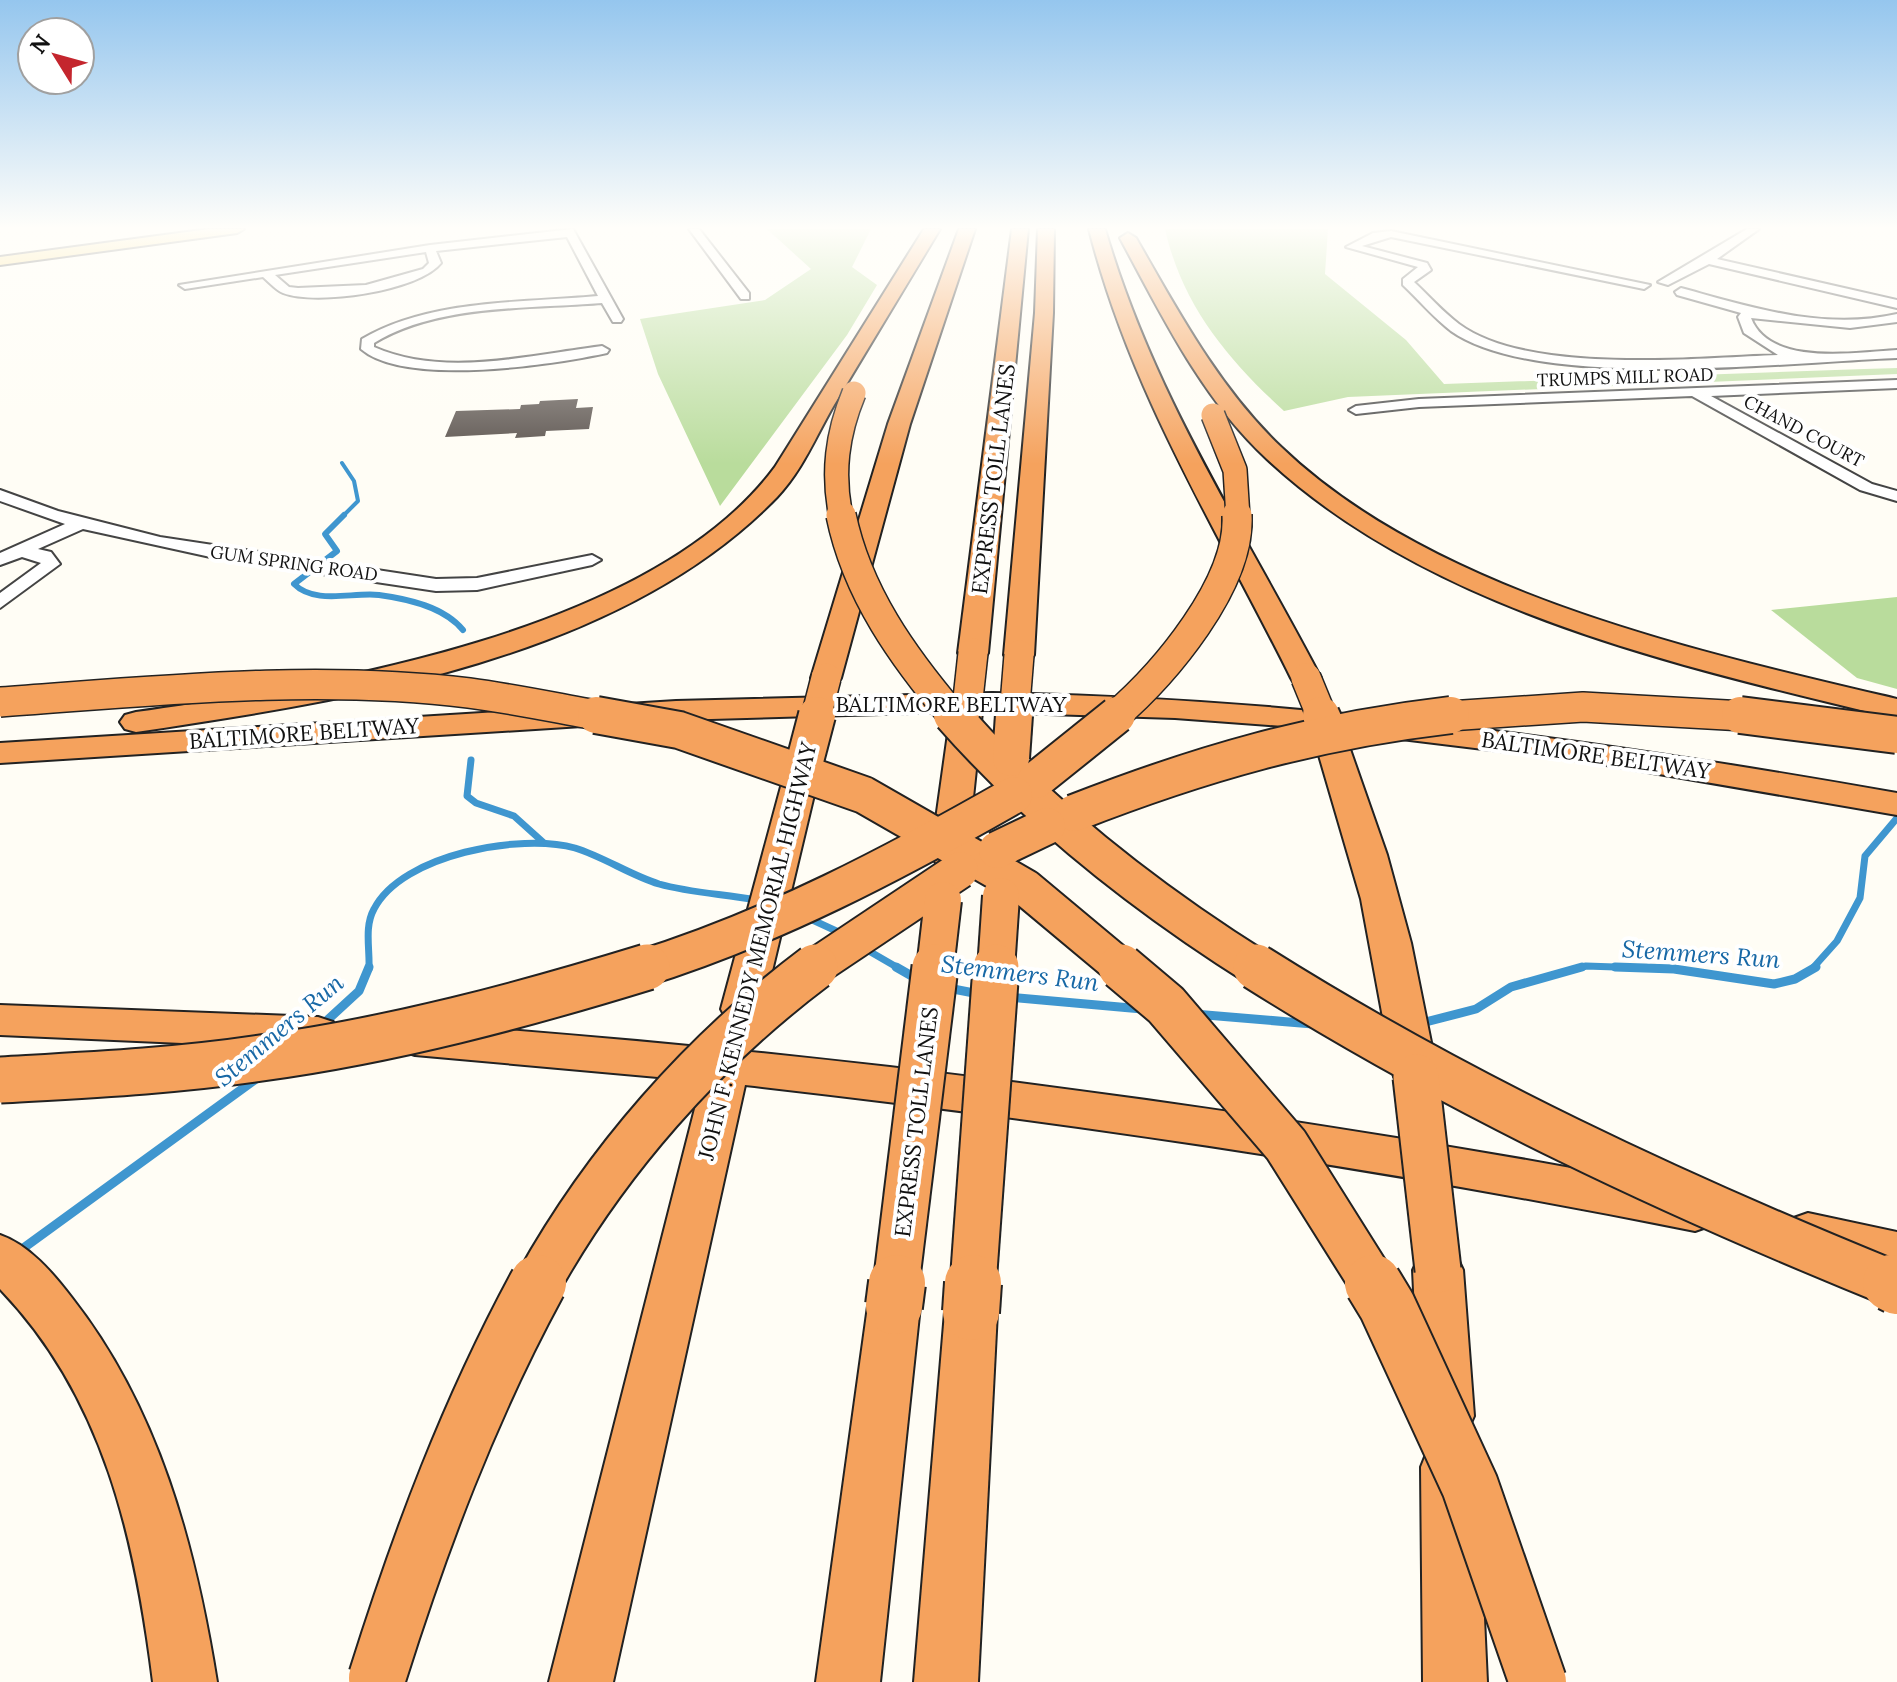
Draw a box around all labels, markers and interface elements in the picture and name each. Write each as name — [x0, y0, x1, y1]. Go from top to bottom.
north arrow — [16, 16, 96, 96]
text: N — [24, 29, 56, 59]
street label: EXPRESS TOLL LANES — [965, 362, 1021, 596]
street label: TRUMPS MILL ROAD — [1536, 362, 1714, 392]
street label: CHAND COURT — [1740, 390, 1868, 473]
street label: GUM SPRING ROAD — [209, 540, 379, 586]
street label: BALTIMORE BELTWAY — [836, 690, 1067, 718]
street label: BALTIMORE BELTWAY — [188, 711, 421, 755]
street label: BALTIMORE BELTWAY — [1480, 725, 1713, 785]
street label: JOHN F. KENNEDY MEMORIAL HIGHWAY — [691, 738, 823, 1164]
water label: Stemmers Run — [1621, 933, 1781, 975]
water label: Stemmers Run — [939, 948, 1101, 998]
water label: Stemmers Run — [208, 967, 350, 1093]
street label: EXPRESS TOLL LANES — [888, 1005, 944, 1239]

